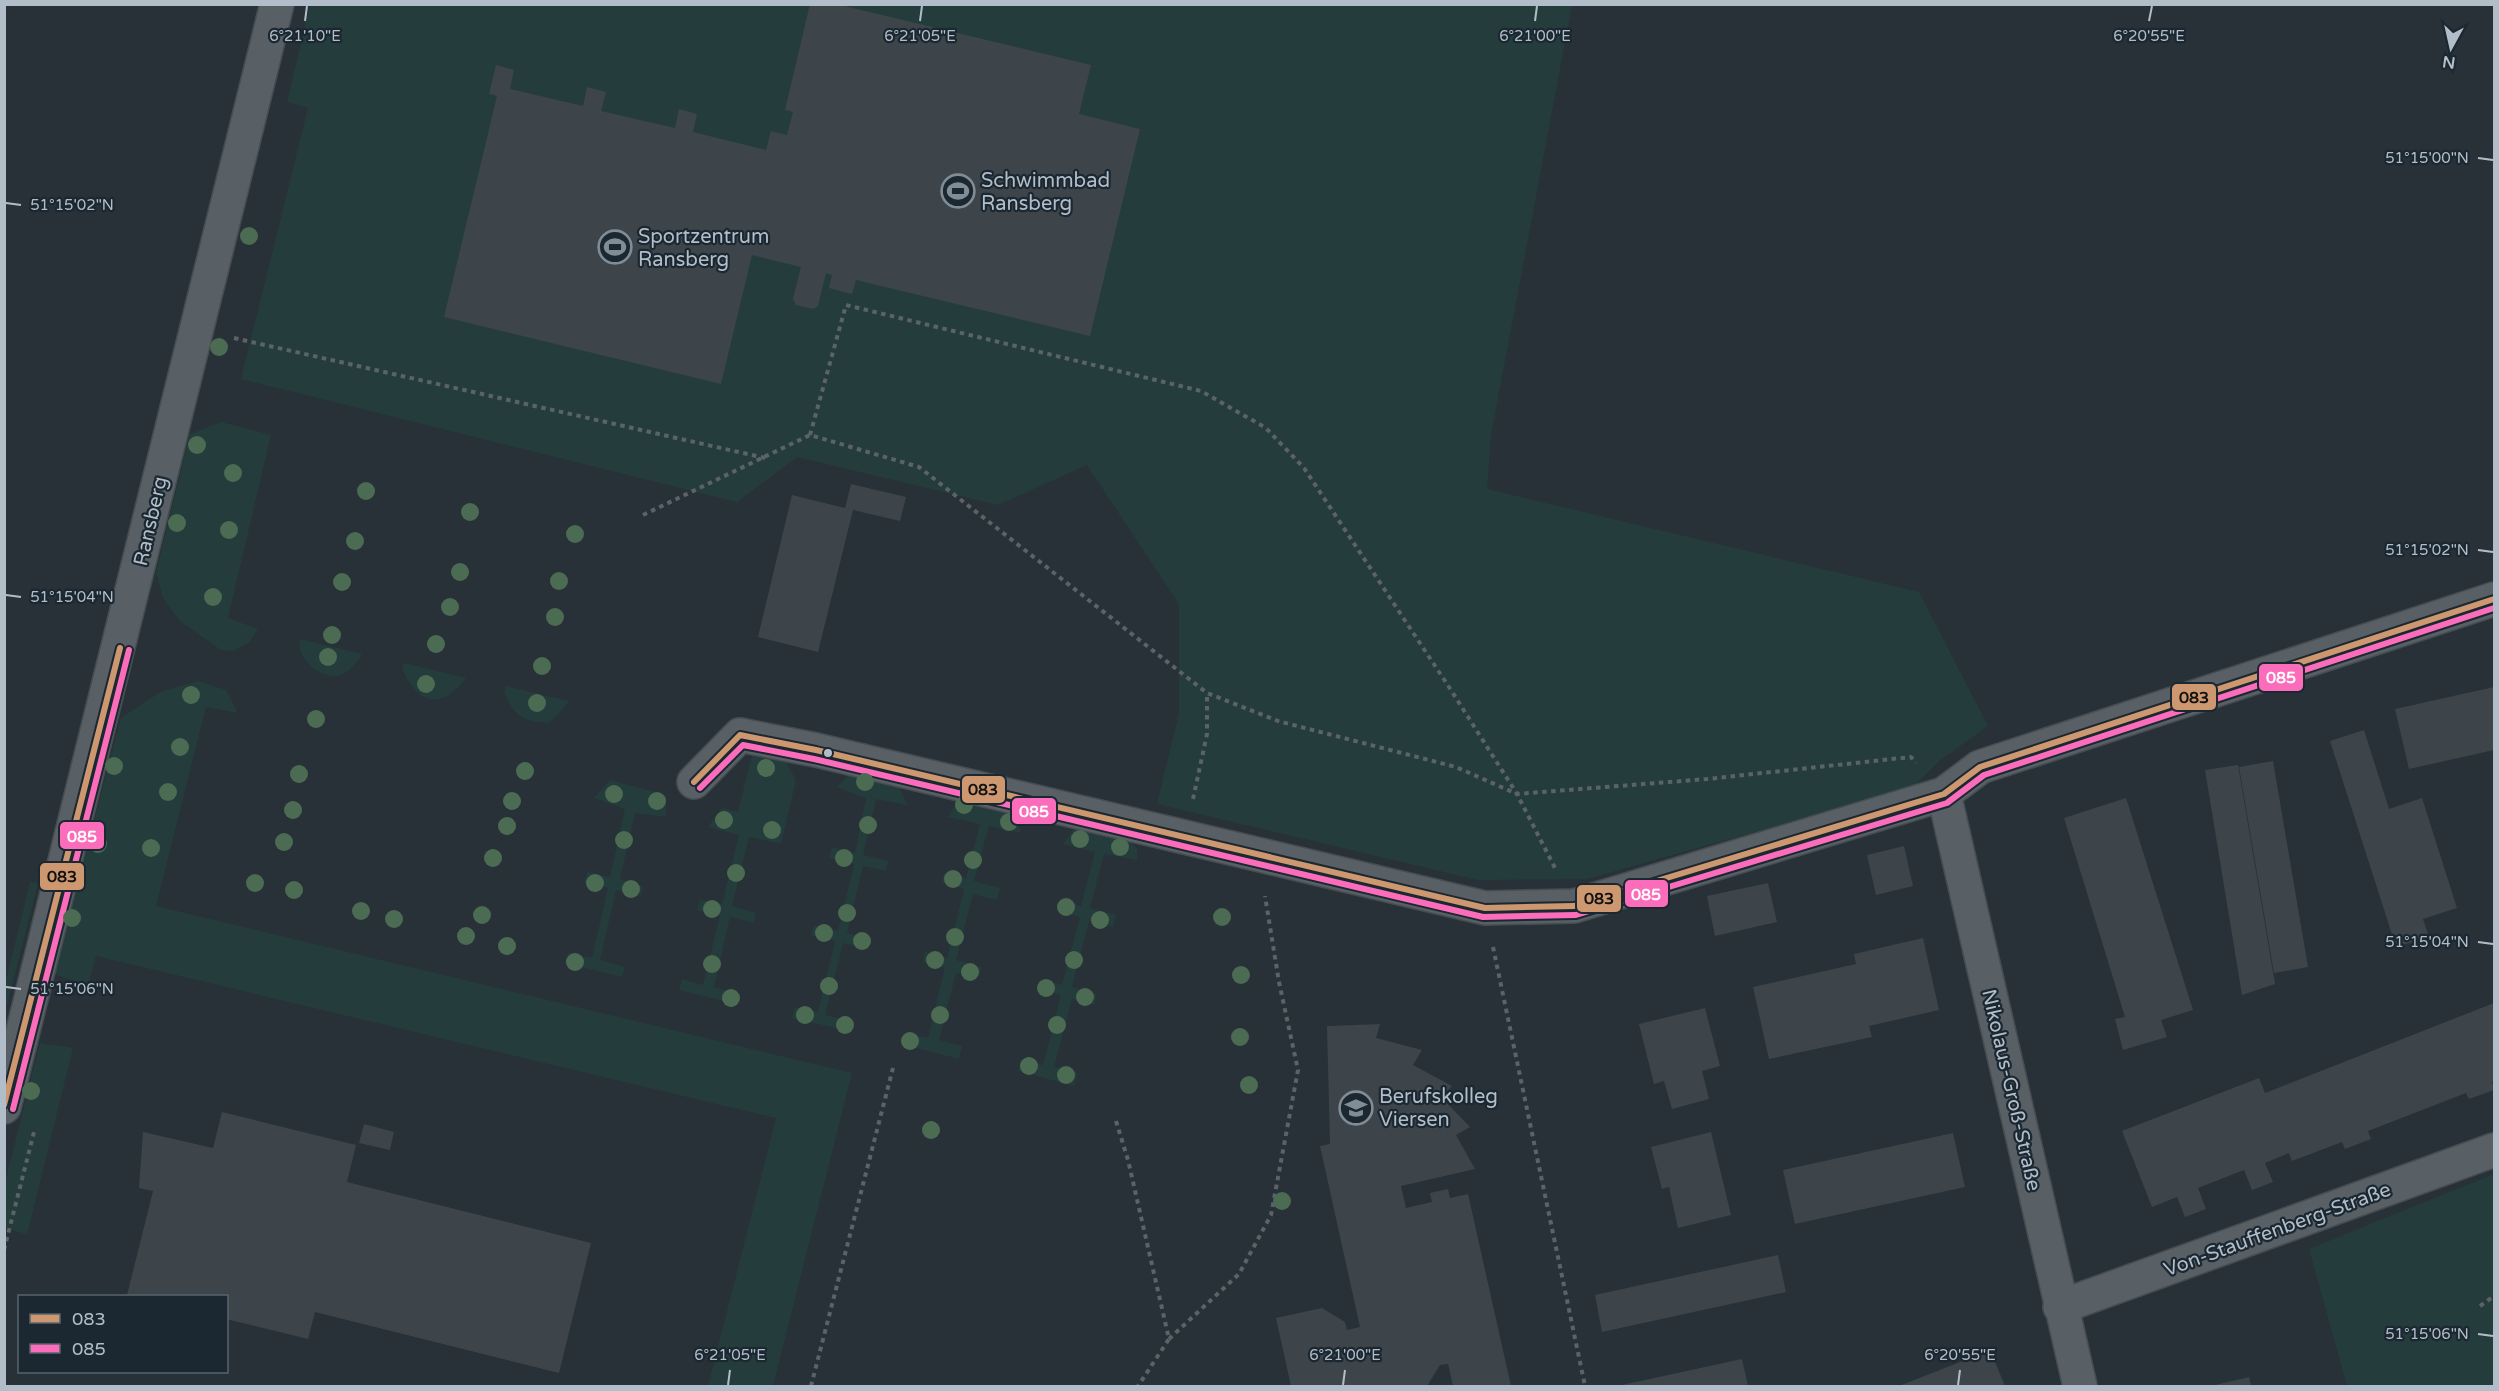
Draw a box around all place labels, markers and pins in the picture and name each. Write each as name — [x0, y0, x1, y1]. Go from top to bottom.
place label: Schwimmbad Ransberg — [981, 169, 1110, 216]
sports icon: Schwimmbad Ransberg — [940, 173, 976, 209]
place label: Sportzentrum Ransberg — [638, 225, 769, 272]
sports icon: Sportzentrum Ransberg — [597, 229, 633, 265]
unlabelled marker — [822, 747, 834, 759]
place label: Berufskolleg Viersen — [1379, 1085, 1498, 1132]
school or university icon: Berufskolleg Viersen — [1338, 1090, 1374, 1126]

